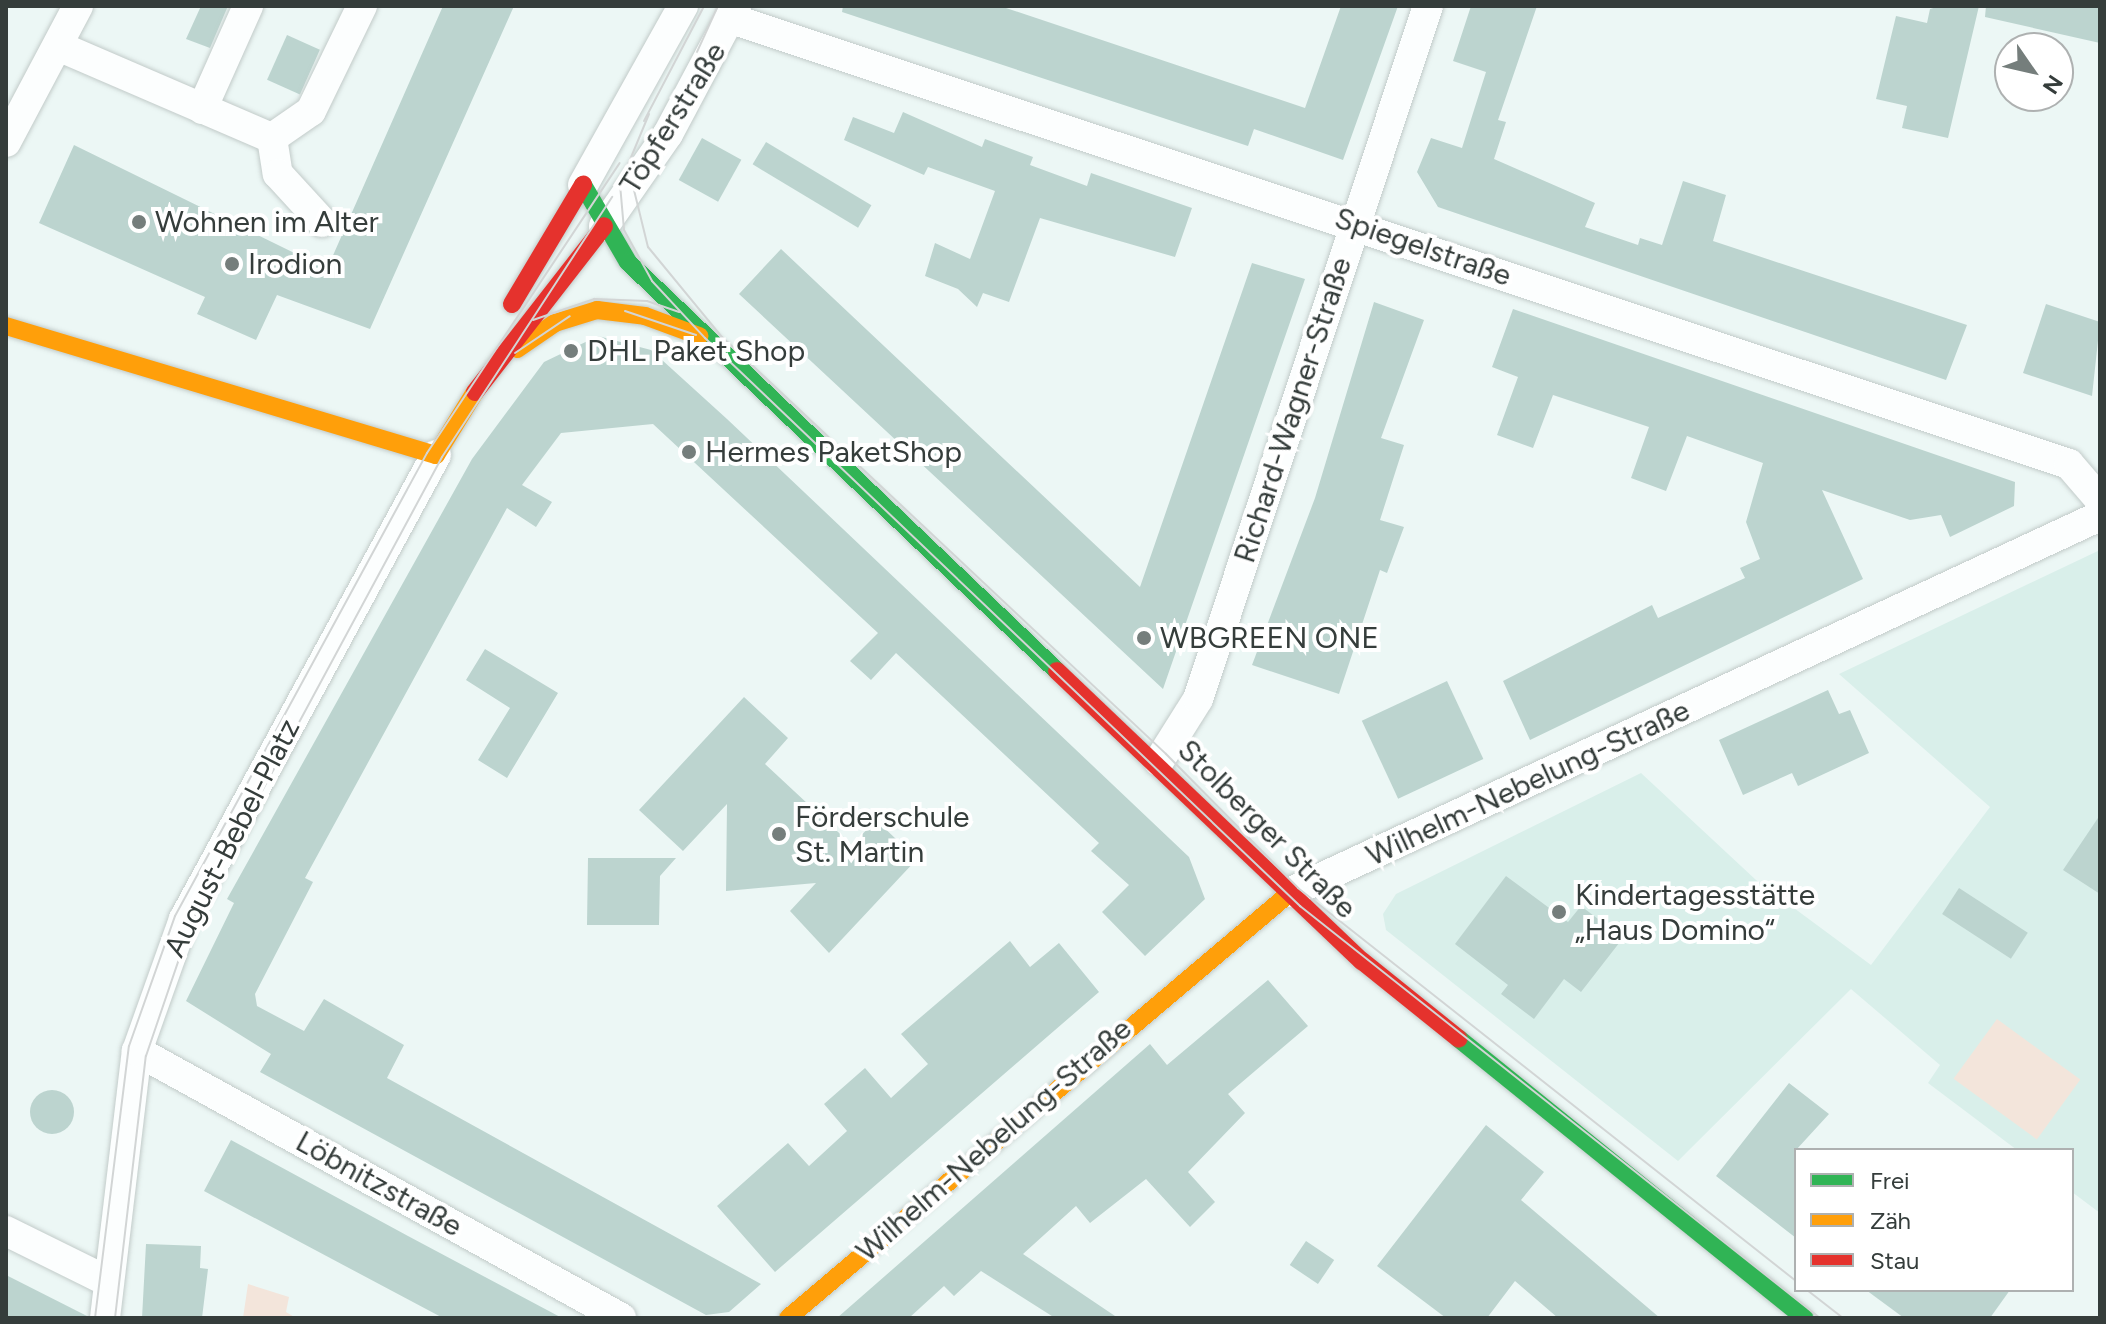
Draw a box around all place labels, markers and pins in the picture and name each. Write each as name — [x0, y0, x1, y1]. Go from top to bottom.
place label: Wohnen im Alter — [155, 204, 379, 240]
marker: Wohnen im Alter — [130, 213, 148, 231]
place label: Irodion — [248, 246, 342, 282]
marker: Irodion — [223, 255, 241, 273]
place label: DHL Paket Shop — [587, 333, 805, 369]
marker: DHL Paket Shop — [562, 342, 580, 360]
place label: Hermes PaketShop — [705, 434, 962, 470]
marker: Hermes PaketShop — [680, 443, 698, 461]
place label: WBGREEN ONE — [1160, 620, 1379, 656]
marker: WBGREEN ONE — [1135, 629, 1153, 647]
place label: Förderschule St. Martin — [795, 799, 969, 870]
marker: Förderschule St. Martin — [770, 825, 788, 843]
place label: Kindertagesstätte „Haus Domino“ — [1575, 877, 1815, 948]
marker: Kindertagesstätte „Haus Domino“ — [1550, 903, 1568, 921]

